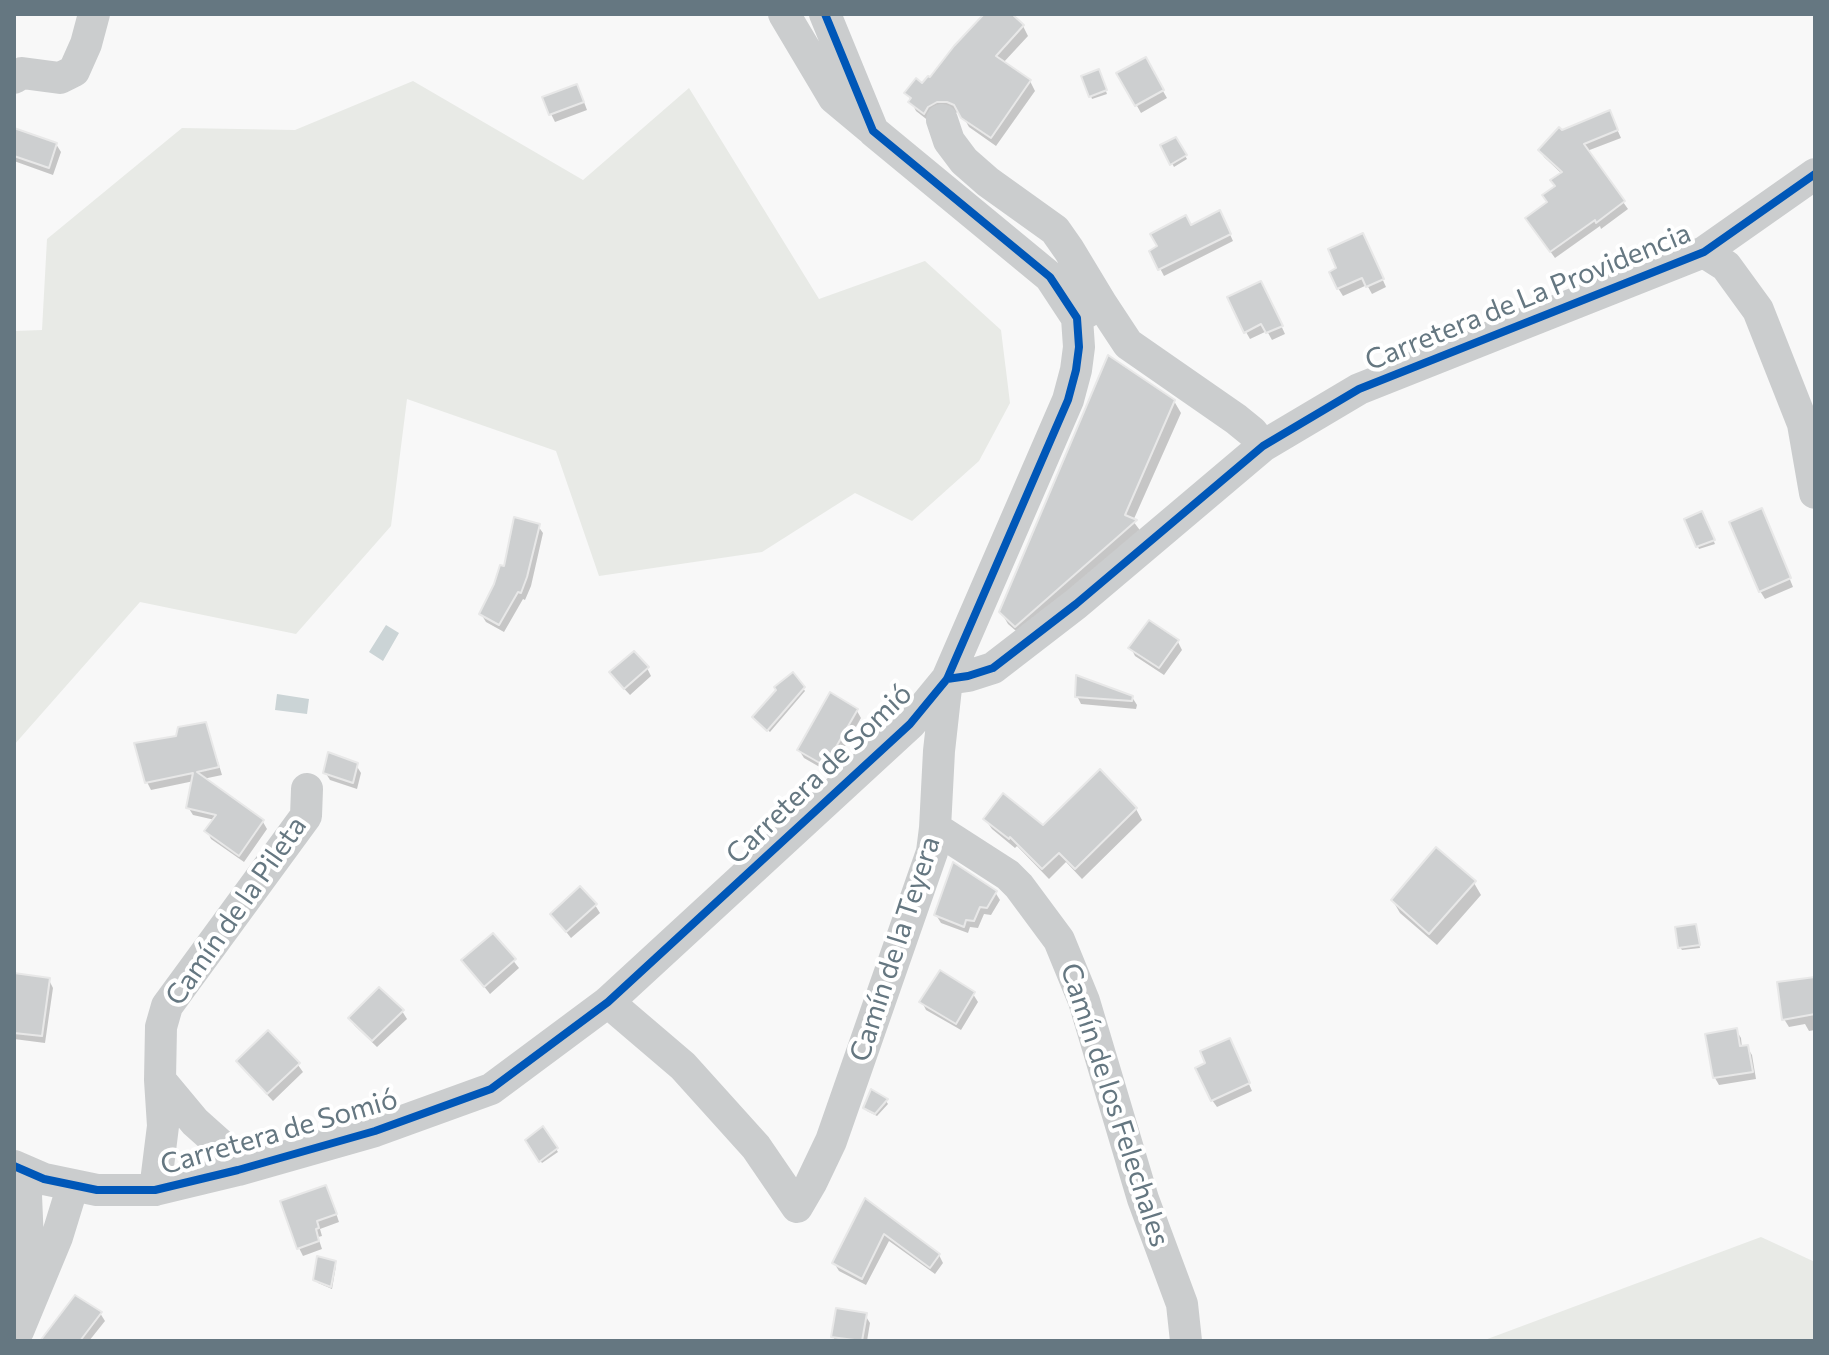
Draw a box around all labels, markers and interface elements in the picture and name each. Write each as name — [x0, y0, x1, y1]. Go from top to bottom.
street label: Carretera de La Providencia — [1360, 216, 1696, 378]
street label: Carretera de Somió — [719, 677, 919, 871]
street label: Camín de la Pileta — [158, 810, 314, 1012]
street label: Camín de la Teyera — [843, 832, 947, 1066]
street label: Camín de los Felechales — [1053, 959, 1177, 1251]
street label: Carretera de Somió — [157, 1082, 401, 1182]

